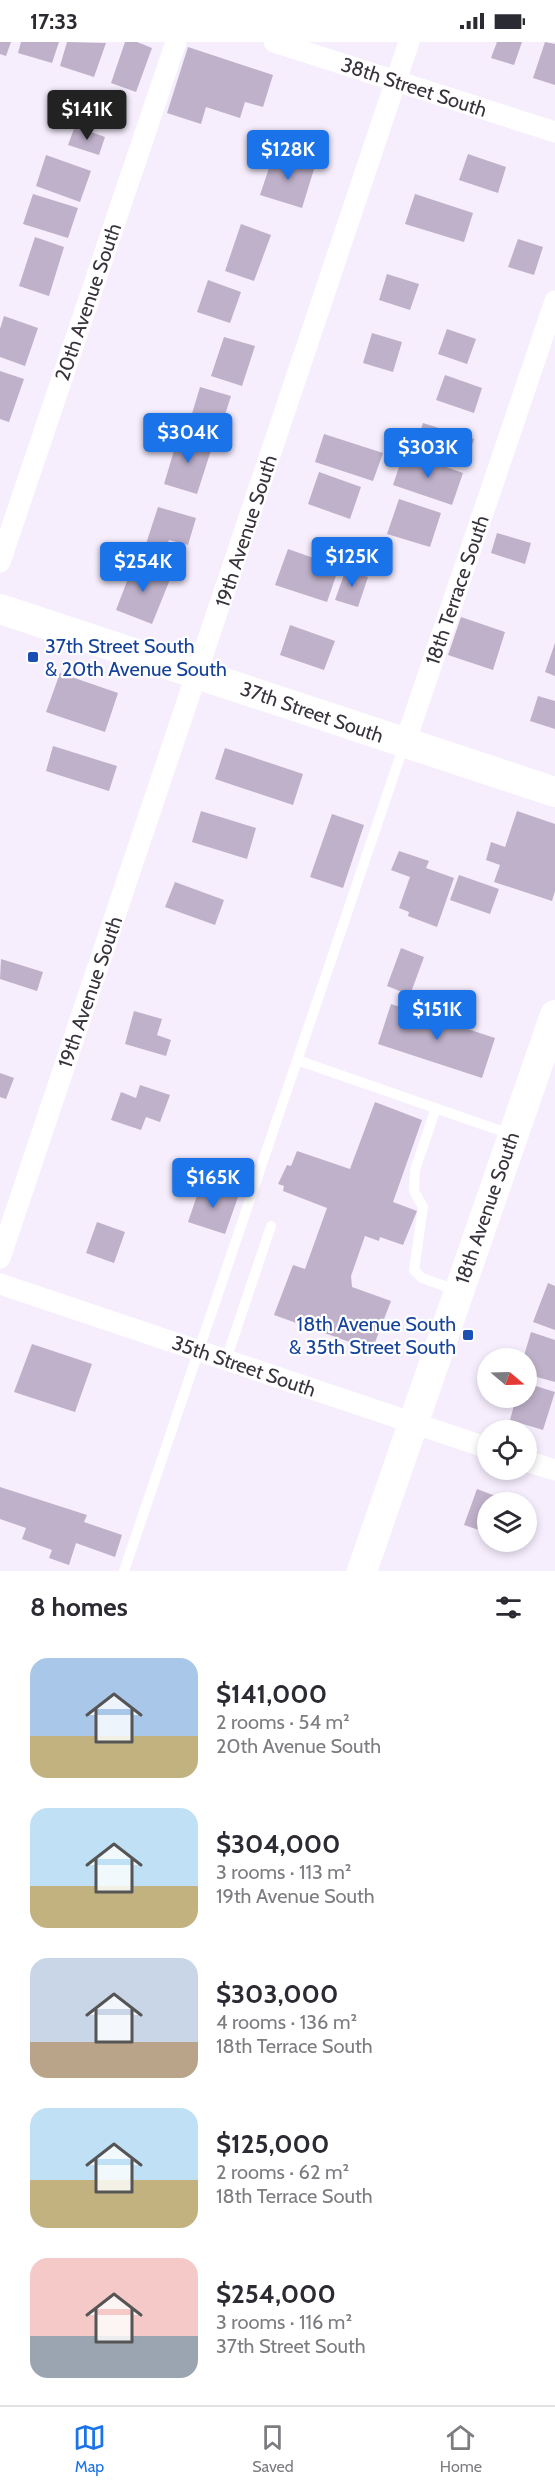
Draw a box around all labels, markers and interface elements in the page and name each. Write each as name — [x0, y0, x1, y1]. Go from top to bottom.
text: 17:33 — [30, 8, 78, 35]
street label: 38th Street South — [338, 52, 490, 122]
pin: $141K — [45, 90, 129, 141]
text: $141K — [61, 97, 113, 121]
pin: $128K — [246, 130, 330, 181]
text: $128K — [261, 137, 315, 161]
street label: 20th Avenue South — [50, 220, 126, 384]
pin: $304K — [146, 413, 230, 464]
text: $304K — [157, 420, 219, 444]
pin: $303K — [386, 428, 470, 479]
text: $303K — [398, 435, 458, 459]
street label: 19th Avenue South — [210, 452, 282, 610]
street label: 18th Terrace South — [420, 512, 494, 668]
pin: $125K — [310, 537, 394, 588]
pin: $254K — [101, 542, 185, 593]
text: $125K — [326, 544, 378, 568]
text: $254K — [114, 549, 172, 573]
place label: 37th Street South & 20th Avenue South — [45, 634, 227, 681]
marker: 37th Street South & 20th Avenue South — [26, 650, 40, 664]
street label: 37th Street South — [237, 676, 387, 748]
street label: 19th Avenue South — [53, 913, 127, 1071]
pin: $151K — [395, 990, 479, 1041]
text: $151K — [412, 997, 462, 1021]
street label: 18th Avenue South — [450, 1129, 524, 1287]
pin: $165K — [171, 1158, 255, 1209]
text: $165K — [186, 1165, 240, 1189]
place label: 18th Avenue South & 35th Street South — [289, 1312, 456, 1359]
marker: 18th Avenue South & 35th Street South — [461, 1328, 475, 1342]
street label: 35th Street South — [169, 1330, 319, 1402]
north arrow — [477, 1348, 537, 1408]
map controls — [477, 1348, 537, 1552]
button: locate — [477, 1420, 537, 1480]
button: layers — [477, 1492, 537, 1552]
text: 8 homes — [30, 1591, 128, 1623]
icon: filters — [492, 1591, 525, 1624]
text: $141,000 — [216, 1678, 327, 1710]
icon: home — [78, 1682, 150, 1754]
text: 2 rooms · 54 m² — [216, 1710, 350, 1734]
text: 20th Avenue South — [216, 1734, 381, 1758]
text: $304,000 — [216, 1828, 340, 1860]
icon: home — [78, 1832, 150, 1904]
text: 3 rooms · 113 m² — [216, 1860, 352, 1884]
text: 19th Avenue South — [216, 1884, 375, 1908]
text: $303,000 — [216, 1978, 338, 2010]
icon: home — [78, 1982, 150, 2054]
text: 4 rooms · 136 m² — [216, 2010, 357, 2034]
text: 18th Terrace South — [216, 2034, 373, 2058]
text: $125,000 — [216, 2128, 329, 2160]
icon: home — [78, 2132, 150, 2204]
text: 2 rooms · 62 m² — [216, 2160, 349, 2184]
text: 18th Terrace South — [216, 2184, 373, 2208]
text: $254,000 — [216, 2278, 336, 2310]
icon: home — [78, 2282, 150, 2354]
text: 3 rooms · 116 m² — [216, 2310, 352, 2334]
text: 37th Street South — [216, 2334, 366, 2358]
tab: Map — [73, 2421, 106, 2476]
tab: Saved — [252, 2421, 294, 2476]
tab: Home — [440, 2421, 482, 2476]

